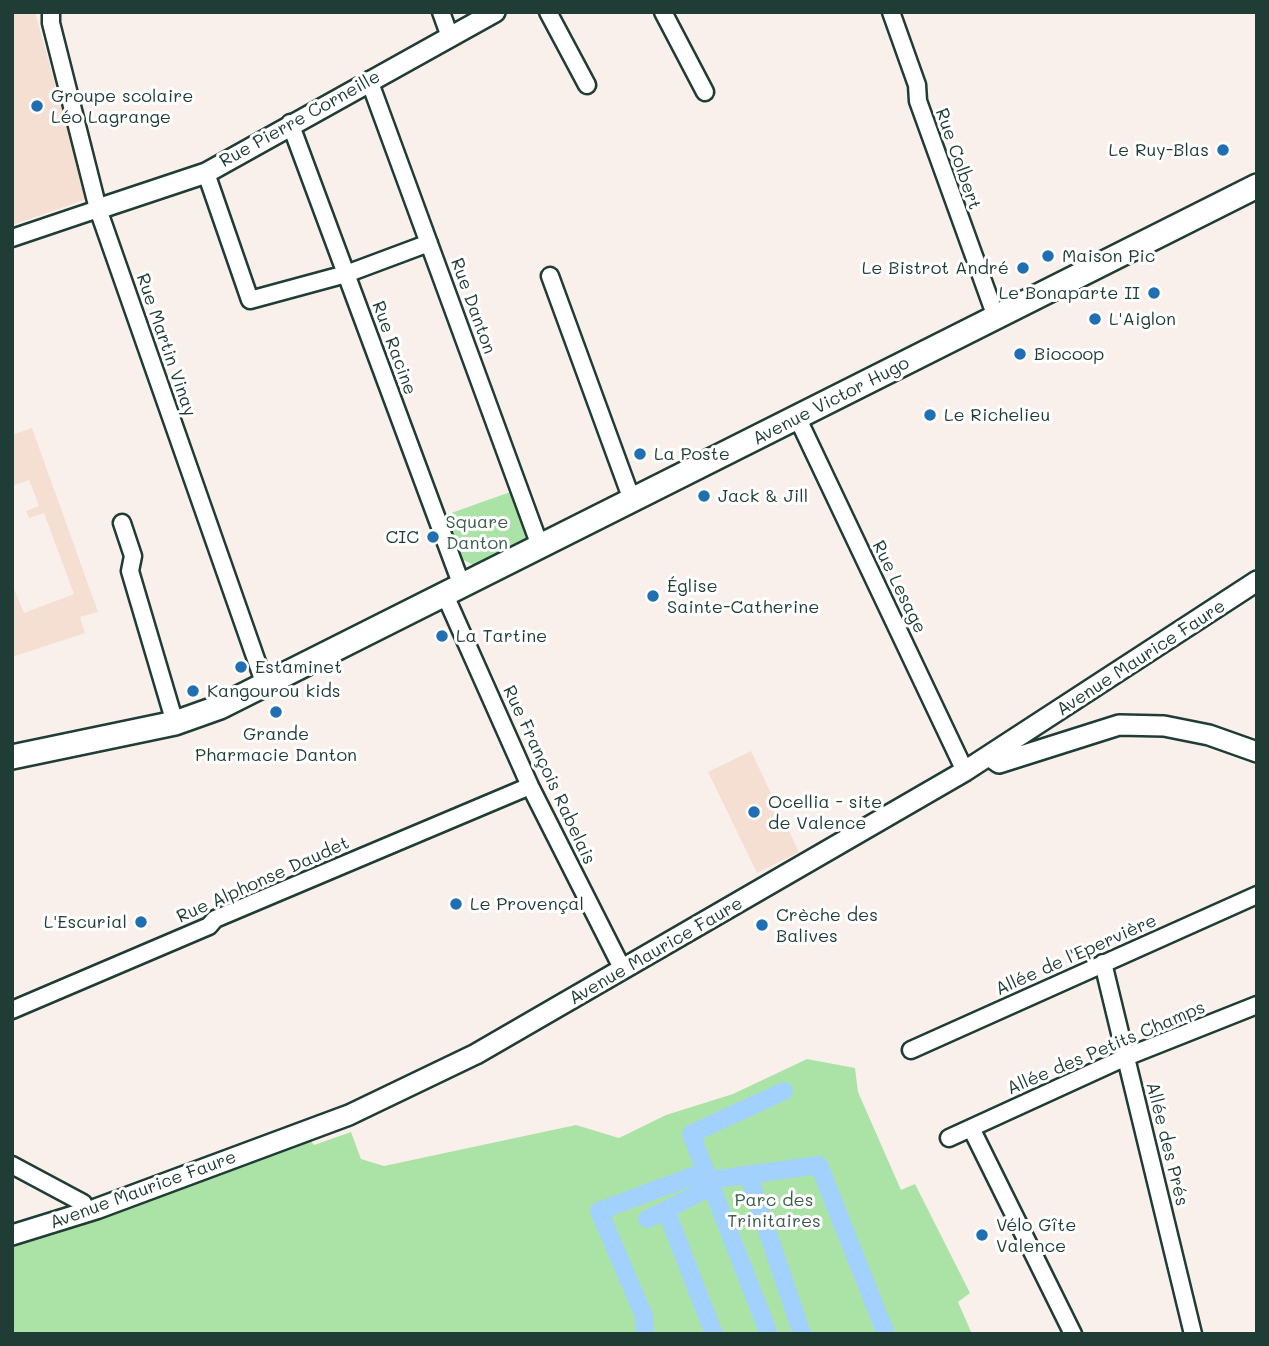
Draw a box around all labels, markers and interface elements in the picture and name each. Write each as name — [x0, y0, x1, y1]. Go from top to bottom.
street label: Rue Pierre Corneille — [216, 66, 384, 172]
place label: Groupe scolaire Léo Lagrange — [51, 85, 193, 128]
marker: Groupe scolaire Léo Lagrange — [29, 98, 45, 114]
street label: Rue Colbert — [931, 105, 985, 213]
place label: Le Ruy-Blas — [1109, 139, 1209, 161]
marker: Le Ruy-Blas — [1215, 142, 1231, 158]
place label: Maison Pic — [1062, 245, 1155, 267]
marker: Maison Pic — [1040, 248, 1056, 264]
street label: Rue Danton — [446, 255, 500, 357]
place label: Le Bistrot André — [862, 257, 1009, 279]
marker: Le Bistrot André — [1015, 260, 1031, 276]
street label: Rue Martin Vinay — [131, 271, 201, 419]
place label: Le Bonaparte II — [999, 282, 1140, 304]
marker: Le Bonaparte II — [1146, 285, 1162, 301]
street label: Rue Racine — [367, 298, 421, 398]
place label: L'Aiglon — [1109, 308, 1176, 330]
marker: L'Aiglon — [1087, 311, 1103, 327]
place label: Biocoop — [1034, 343, 1104, 365]
marker: Biocoop — [1012, 346, 1028, 362]
street label: Avenue Victor Hugo — [749, 352, 913, 450]
place label: Le Richelieu — [944, 404, 1050, 426]
marker: Le Richelieu — [922, 407, 938, 423]
place label: La Poste — [654, 443, 730, 465]
marker: La Poste — [632, 446, 648, 462]
place label: Jack & Jill — [718, 485, 808, 507]
marker: Jack & Jill — [696, 488, 712, 504]
park label: Square Danton — [446, 511, 508, 554]
place label: CIC — [385, 526, 419, 548]
marker: CIC — [425, 529, 441, 545]
street label: Rue Lesage — [867, 537, 931, 637]
place label: Église Sainte-Catherine — [667, 575, 819, 618]
marker: Église Sainte-Catherine — [645, 588, 661, 604]
street label: Avenue Maurice Faure — [1053, 595, 1229, 721]
place label: La Tartine — [456, 625, 547, 647]
marker: La Tartine — [434, 628, 450, 644]
place label: Estaminet — [255, 656, 342, 678]
marker: Estaminet — [233, 659, 249, 675]
place label: Kangourou kids — [207, 680, 341, 702]
street label: Rue François Rabelais — [498, 682, 600, 868]
marker: Kangourou kids — [185, 683, 201, 699]
marker: Grande Pharmacie Danton — [268, 704, 284, 720]
place label: Grande Pharmacie Danton — [195, 723, 357, 766]
place label: Ocellia - site de Valence — [768, 791, 882, 834]
marker: Ocellia - site de Valence — [746, 804, 762, 820]
street label: Rue Alphonse Daudet — [173, 832, 353, 928]
street label: Avenue Maurice Faure — [565, 892, 747, 1010]
place label: Le Provençal — [470, 893, 584, 915]
marker: Le Provençal — [448, 896, 464, 912]
place label: Crèche des Balives — [776, 904, 878, 946]
street label: Allée de l'Epervière — [992, 910, 1160, 1000]
place label: L'Escurial — [44, 911, 127, 933]
marker: L'Escurial — [133, 914, 149, 930]
marker: Crèche des Balives — [754, 917, 770, 933]
street label: Allée des Petits Champs — [1004, 996, 1208, 1100]
street label: Allée des Prés — [1141, 1080, 1193, 1208]
street label: Avenue Maurice Faure — [47, 1146, 239, 1234]
park label: Parc des Trinitaires — [727, 1189, 821, 1232]
place label: Vélo Gîte Valence — [996, 1214, 1076, 1256]
marker: Vélo Gîte Valence — [974, 1227, 990, 1243]

